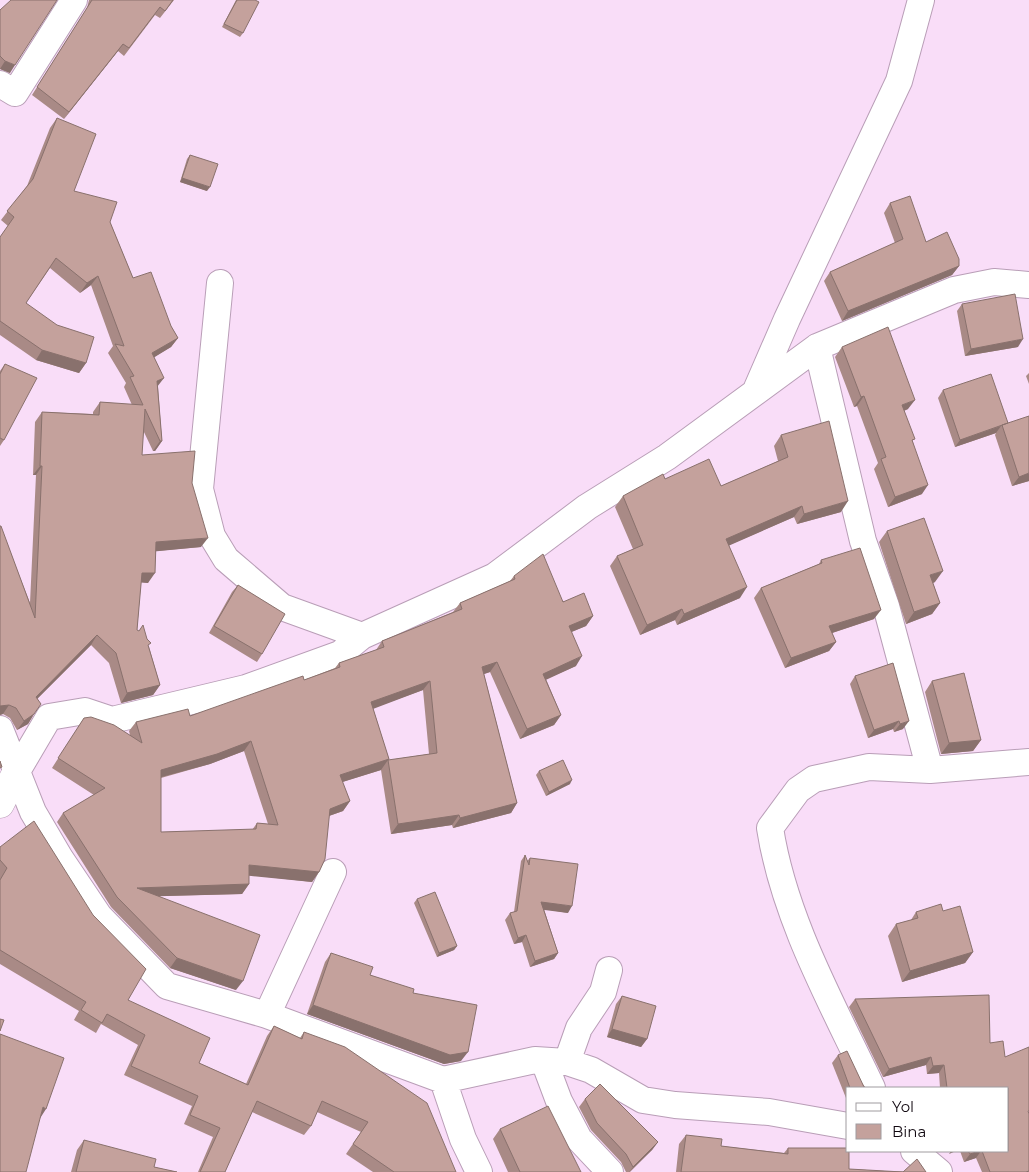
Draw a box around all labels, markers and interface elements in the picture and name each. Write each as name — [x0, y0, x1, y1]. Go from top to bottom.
legend — [846, 1087, 1009, 1152]
text: Yol — [892, 1097, 914, 1116]
text: Bina — [892, 1122, 926, 1141]

